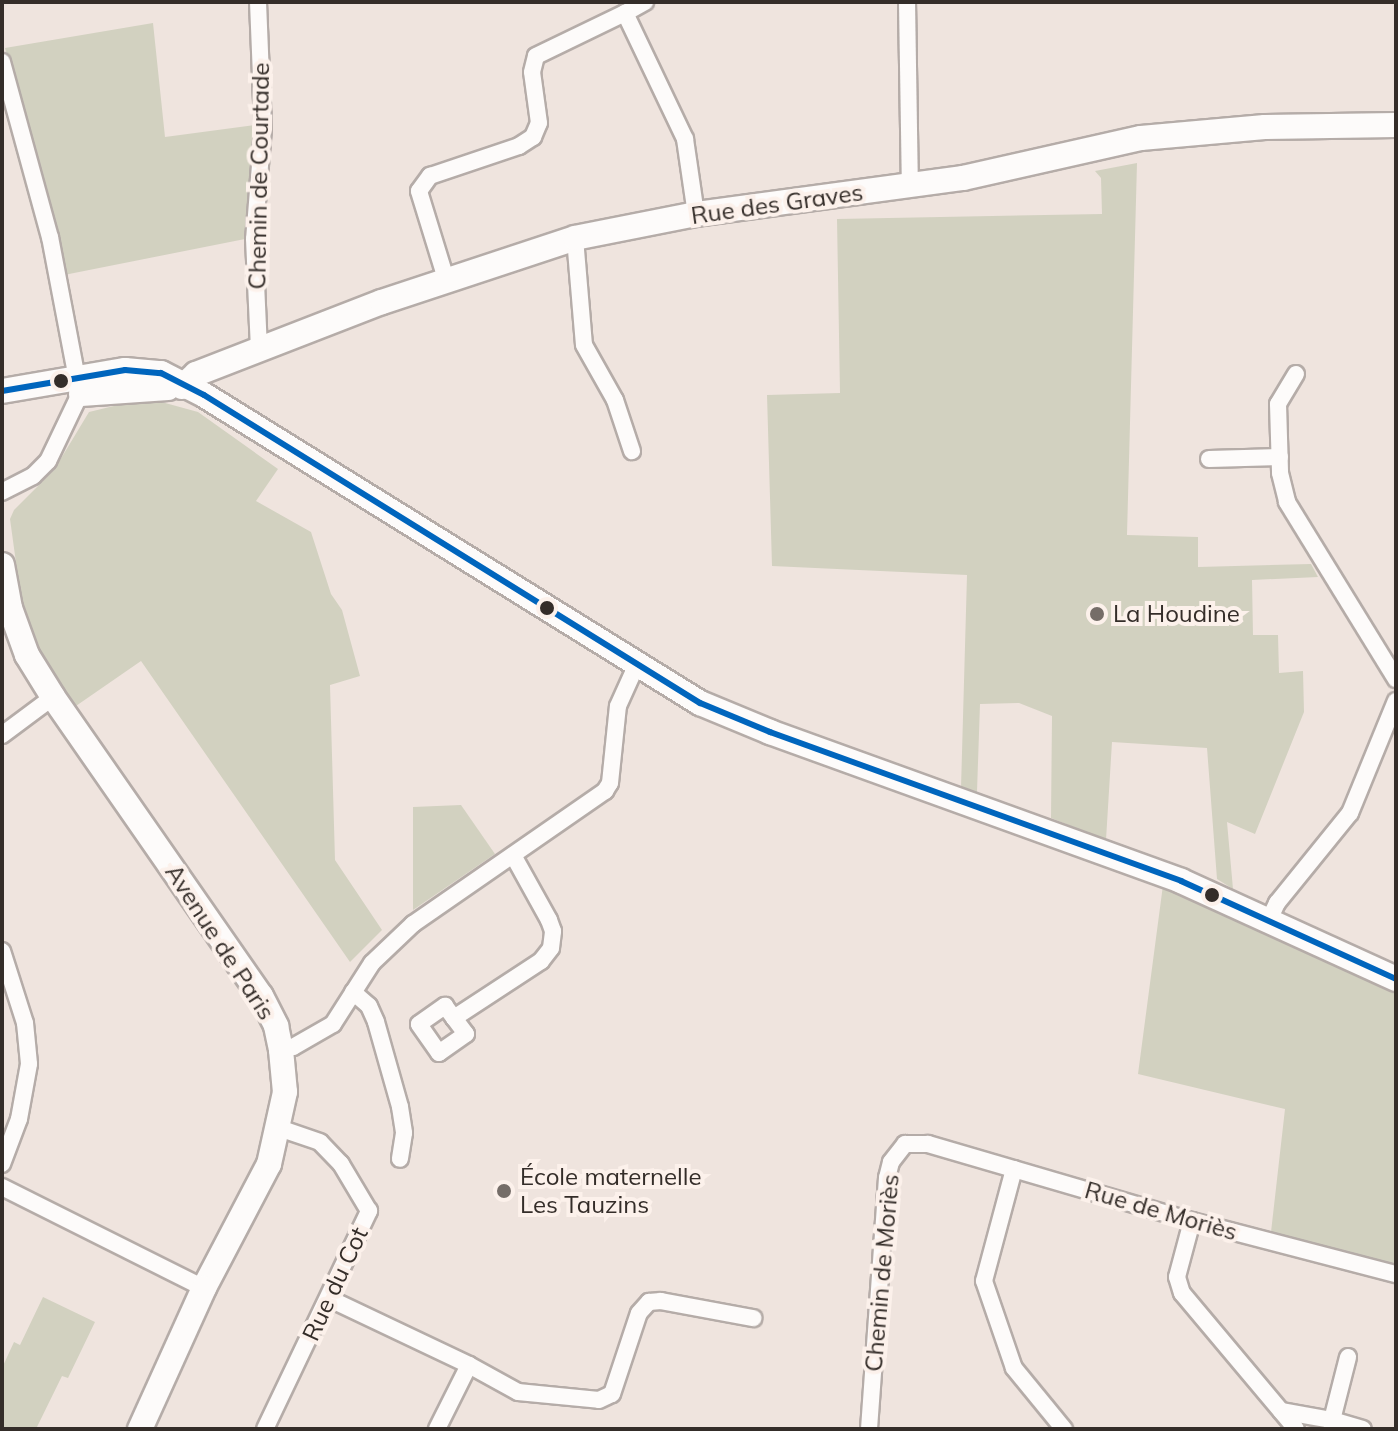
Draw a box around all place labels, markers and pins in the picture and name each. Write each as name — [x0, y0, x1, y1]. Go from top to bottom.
unlabelled marker — [53, 373, 69, 389]
unlabelled marker — [539, 600, 555, 616]
place label: La Houdine — [1113, 600, 1240, 628]
marker: La Houdine — [1088, 605, 1106, 623]
unlabelled marker — [1204, 887, 1220, 903]
place label: École maternelle Les Tauzins — [520, 1163, 702, 1219]
marker: École maternelle Les Tauzins — [495, 1182, 513, 1200]

